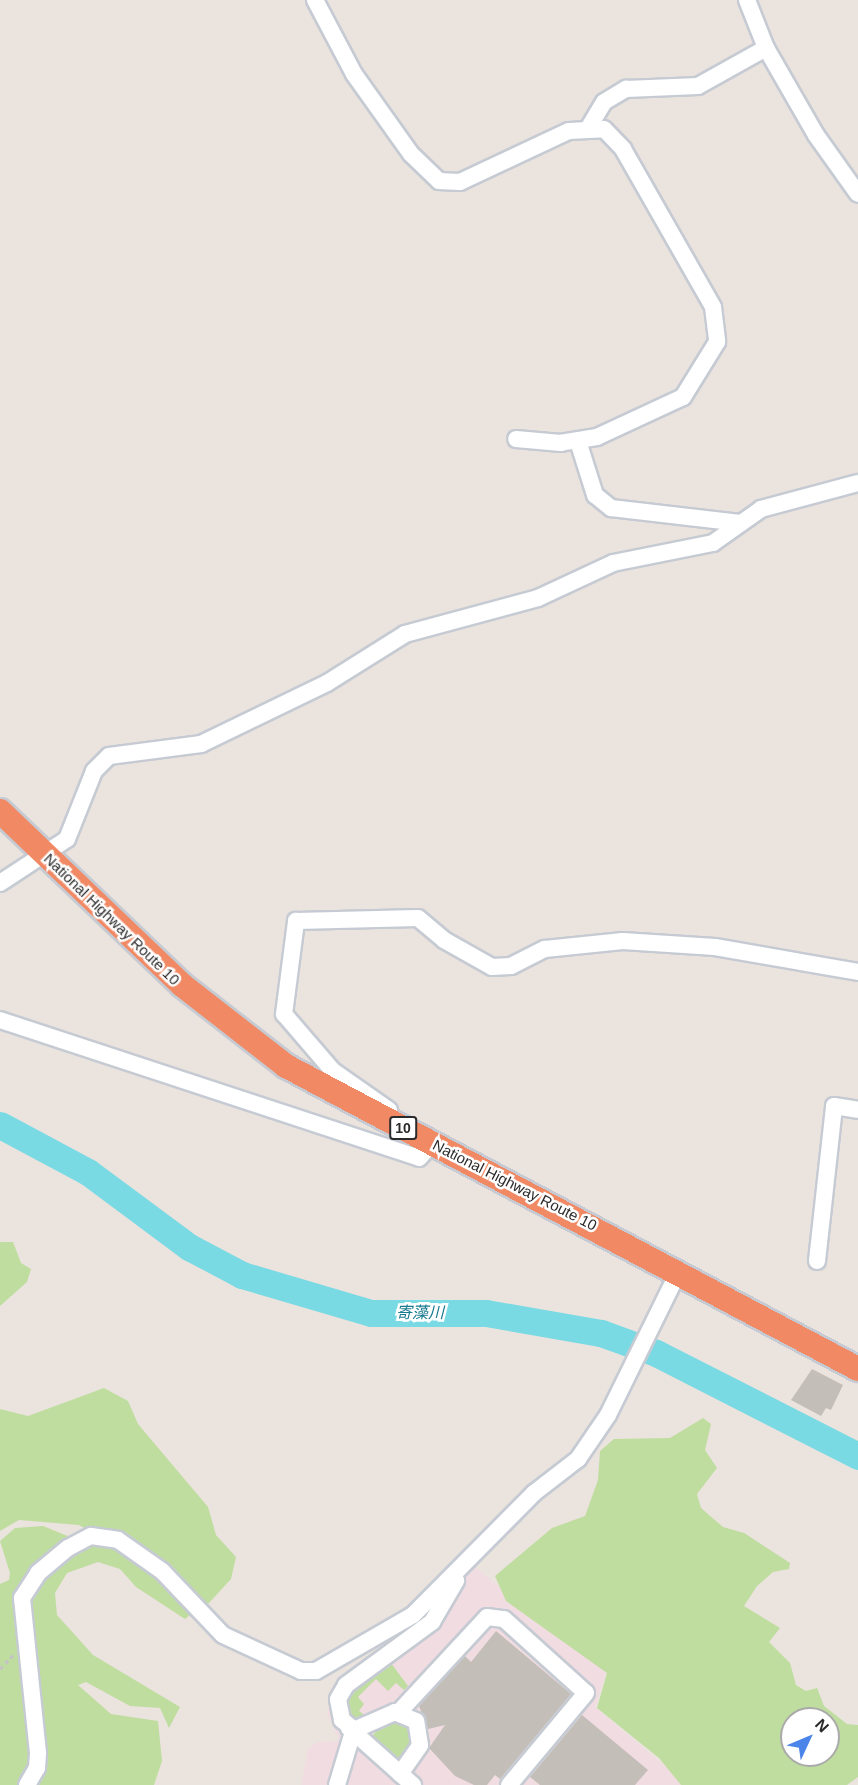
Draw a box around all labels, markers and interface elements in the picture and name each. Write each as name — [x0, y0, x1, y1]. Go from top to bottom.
street label: National Highway Route 10 — [40, 849, 184, 989]
road number: 10 — [388, 1117, 418, 1139]
street label: National Highway Route 10 — [430, 1136, 600, 1234]
water label: 寄藻川 — [396, 1303, 444, 1323]
north arrow — [780, 1707, 840, 1767]
text: N — [812, 1715, 832, 1736]

